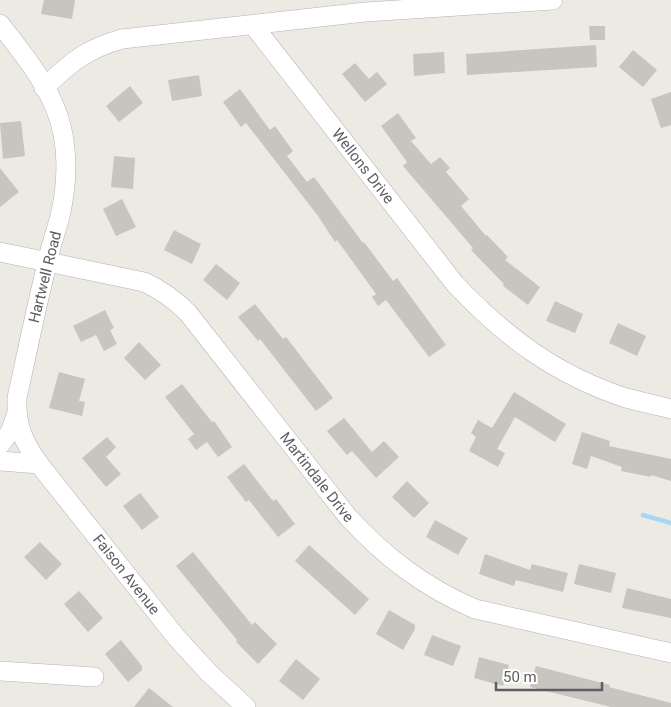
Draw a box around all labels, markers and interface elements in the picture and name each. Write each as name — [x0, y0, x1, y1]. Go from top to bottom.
street label: Wellons Drive — [328, 125, 398, 207]
street label: Hartwell Road — [25, 229, 65, 325]
street label: Martindale Drive — [276, 429, 357, 526]
street label: Faison Avenue — [89, 531, 164, 618]
scale bar — [496, 660, 602, 692]
text: 50 m — [503, 668, 537, 686]

